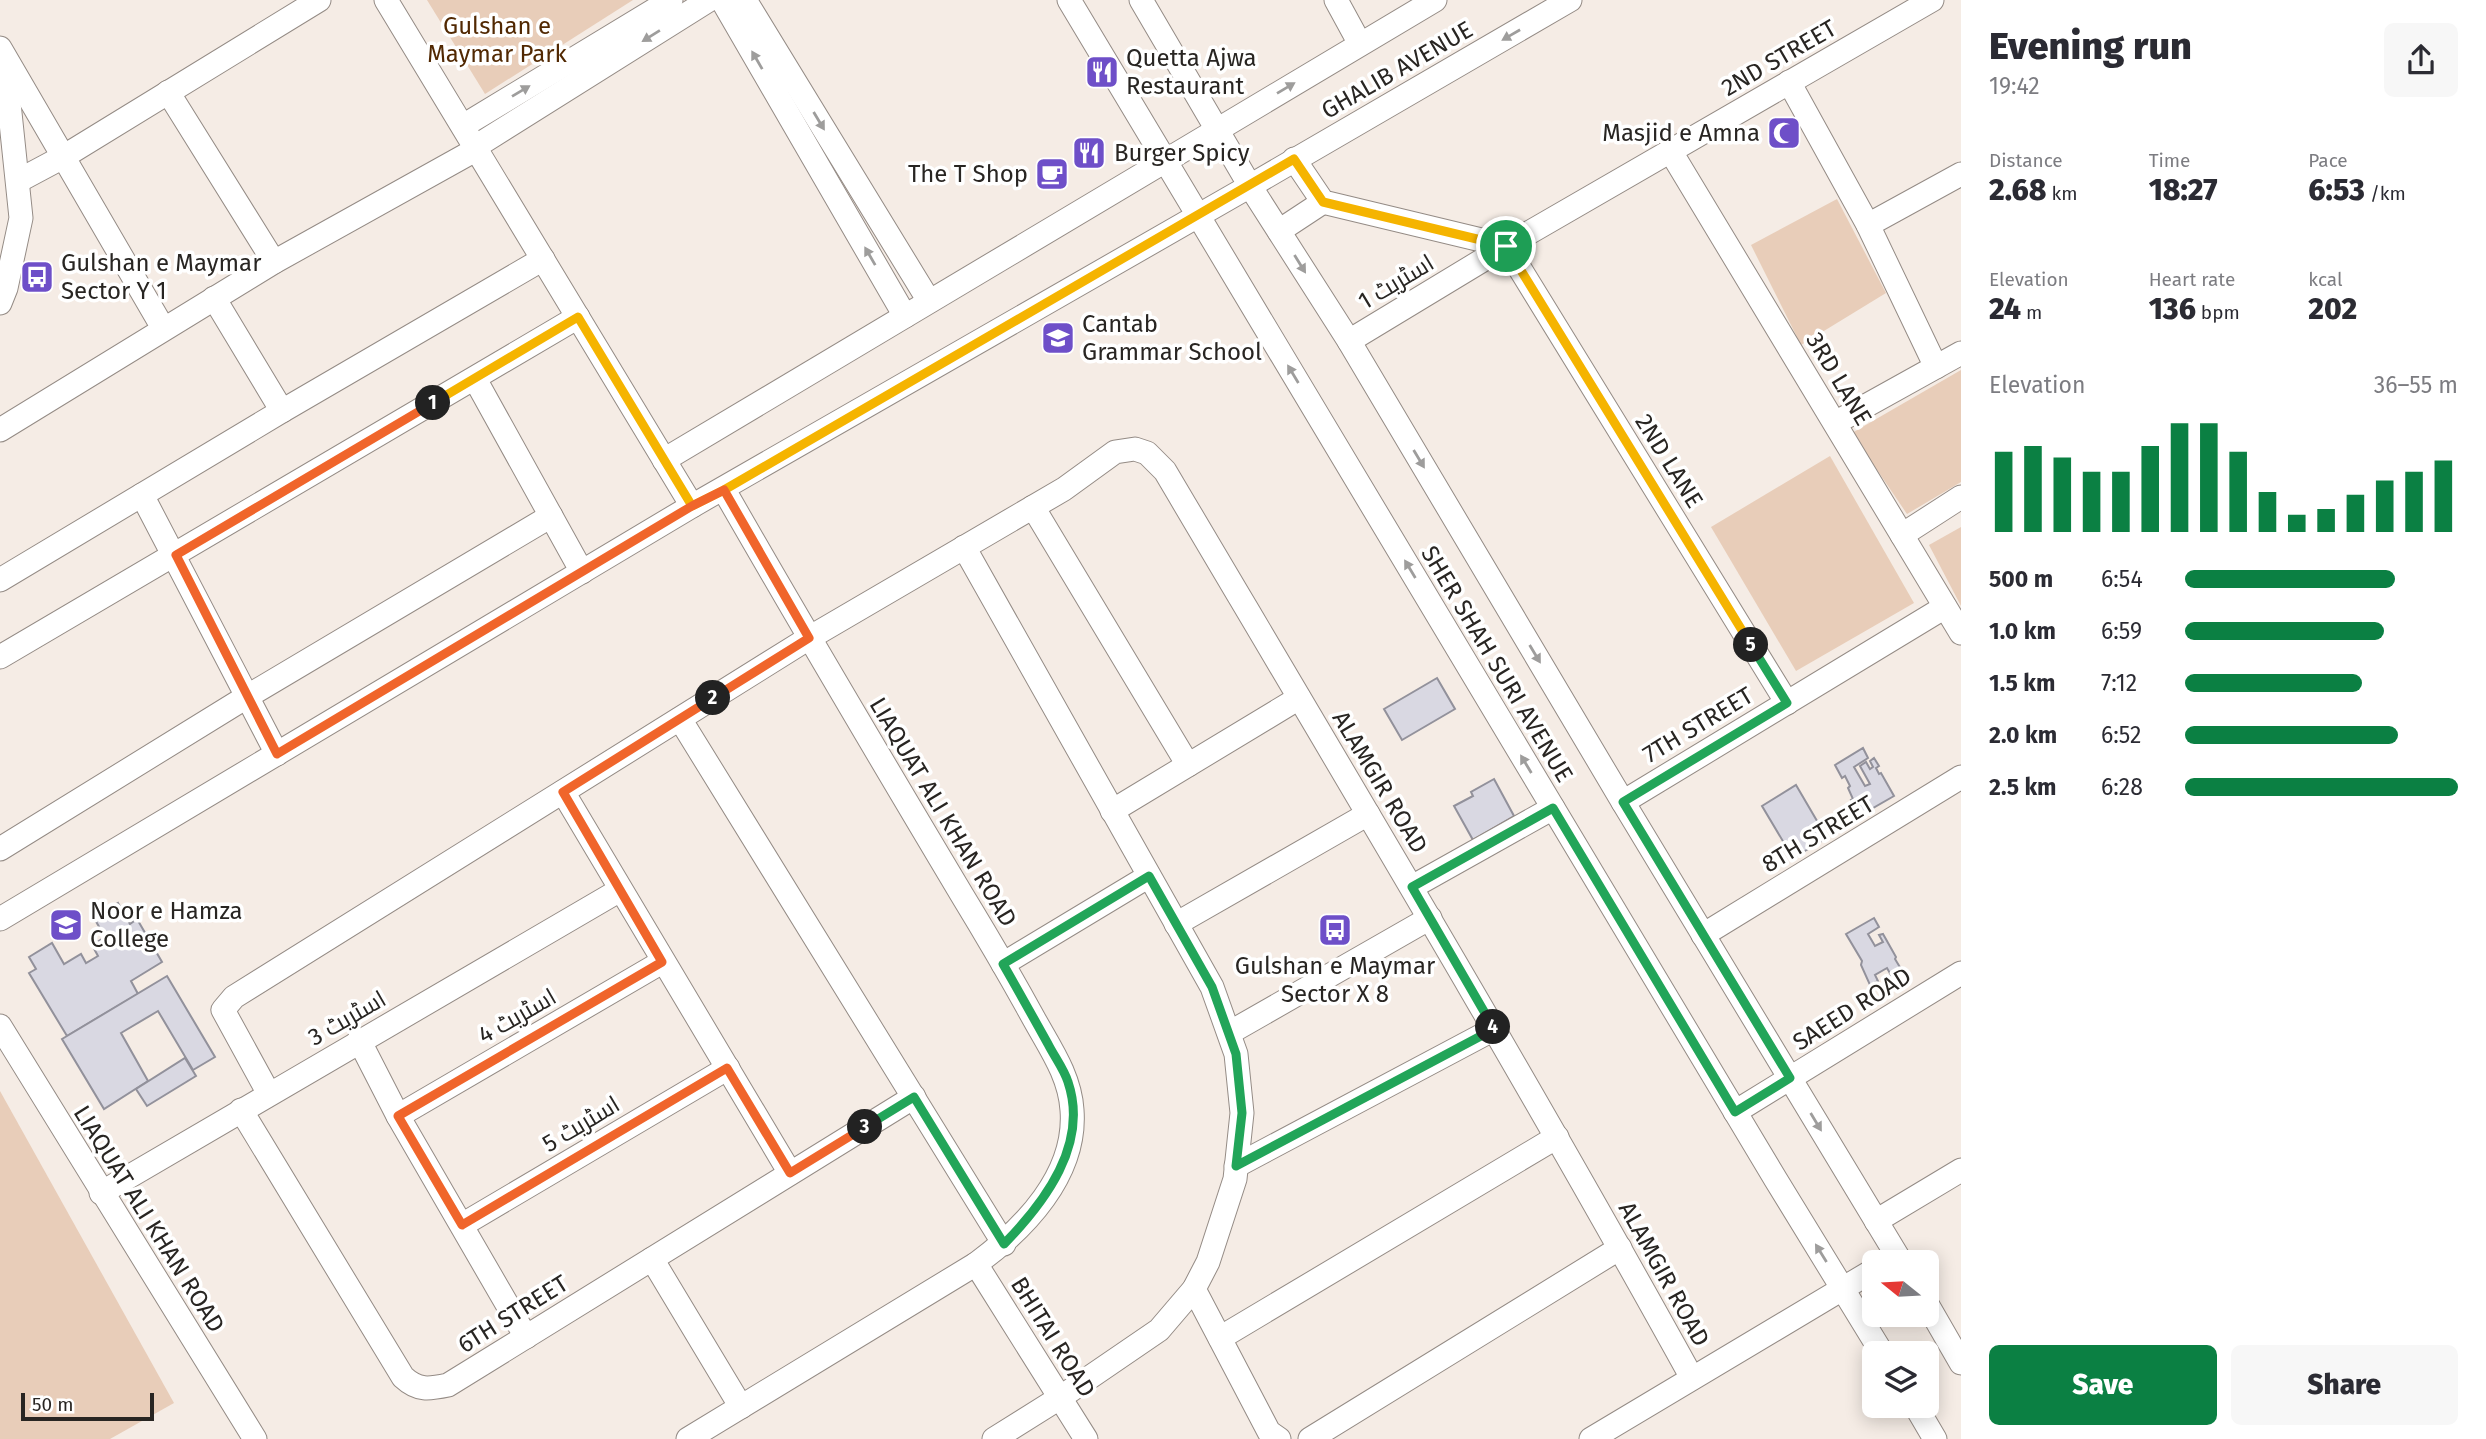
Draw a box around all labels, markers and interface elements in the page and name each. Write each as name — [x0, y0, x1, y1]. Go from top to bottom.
park label: Gulshan e Maymar Park — [427, 12, 568, 68]
street label: 2ND STREET — [1717, 14, 1842, 102]
street label: GHALIB AVENUE — [1316, 15, 1478, 125]
text: Evening run — [1989, 23, 2192, 69]
button: share — [2384, 23, 2458, 97]
one-way arrow — [1501, 28, 1521, 40]
one-way arrow — [641, 30, 661, 43]
place label: Quetta Ajwa Restaurant — [1126, 44, 1257, 100]
one-way arrow — [750, 50, 763, 69]
restaurant icon: Quetta Ajwa Restaurant — [1083, 53, 1121, 91]
text: 19:42 — [1989, 72, 2040, 100]
one-way arrow — [1276, 82, 1295, 94]
one-way arrow — [512, 85, 531, 97]
one-way arrow — [813, 111, 826, 130]
mosque icon: Masjid e Amna — [1765, 114, 1803, 152]
place label: Masjid e Amna — [1602, 119, 1760, 147]
restaurant icon: Burger Spicy — [1070, 134, 1108, 172]
place label: Burger Spicy — [1114, 139, 1250, 167]
text: Distance — [1989, 149, 2063, 172]
text: Time — [2149, 149, 2190, 172]
text: Pace — [2308, 149, 2348, 172]
cafe icon: The T Shop — [1033, 155, 1071, 193]
place label: The T Shop — [908, 160, 1028, 188]
text: 2.68 — [1989, 172, 2046, 208]
text: 18:27 — [2149, 172, 2217, 208]
text: 6:53 — [2308, 172, 2365, 208]
text: km — [2046, 182, 2078, 205]
text: /km — [2365, 182, 2406, 205]
pin — [1476, 216, 1536, 276]
icon: arrive — [1487, 227, 1525, 265]
one-way arrow — [864, 247, 877, 266]
place label: Gulshan e Maymar Sector Y 1 — [61, 249, 262, 305]
street label: اسٹریٹ 1 — [1353, 249, 1439, 315]
one-way arrow — [1294, 255, 1307, 274]
bus stop icon: Gulshan e Maymar Sector Y 1 — [18, 258, 56, 296]
text: Elevation — [1989, 268, 2069, 291]
text: Heart rate — [2149, 268, 2235, 291]
text: kcal — [2308, 268, 2343, 291]
text: 24 — [1989, 291, 2021, 327]
text: 136 — [2149, 291, 2196, 327]
text: 202 — [2308, 291, 2357, 327]
text: m — [2021, 301, 2042, 324]
text: bpm — [2196, 301, 2240, 324]
place label: Cantab Grammar School — [1082, 310, 1262, 366]
school or university icon: Cantab Grammar School — [1039, 319, 1077, 357]
street label: 3RD LANE — [1800, 328, 1878, 430]
one-way arrow — [1287, 364, 1299, 384]
text: Elevation — [1989, 371, 2085, 399]
text: 36–55 m — [2374, 371, 2458, 399]
pin: 1 — [416, 386, 450, 420]
text: 1 — [428, 391, 437, 414]
street label: 2ND LANE — [1629, 409, 1709, 513]
one-way arrow — [1412, 449, 1425, 468]
street label: SHER SHAH SURI AVENUE — [1415, 541, 1579, 787]
one-way arrow — [1403, 560, 1416, 579]
text: 500 m — [1989, 565, 2053, 593]
text: 6:54 — [2101, 565, 2143, 593]
text: 1.0 km — [1989, 617, 2056, 645]
text: 6:59 — [2101, 617, 2142, 645]
pin: 5 — [1734, 628, 1768, 662]
text: 5 — [1745, 633, 1756, 656]
one-way arrow — [1529, 645, 1541, 664]
text: 1.5 km — [1989, 669, 2055, 697]
text: 7:12 — [2101, 669, 2137, 697]
pin: 2 — [696, 680, 730, 716]
street label: 7TH STREET — [1638, 681, 1759, 769]
text: 2 — [708, 686, 717, 709]
street label: LIAQUAT ALI KHAN ROAD — [864, 692, 1022, 932]
street label: ALAMGIR ROAD — [1327, 706, 1433, 858]
text: 2.0 km — [1989, 721, 2057, 749]
text: 6:52 — [2101, 721, 2142, 749]
one-way arrow — [1520, 755, 1533, 774]
text: 2.5 km — [1989, 773, 2057, 801]
text: 6:28 — [2101, 773, 2143, 801]
street label: 8TH STREET — [1757, 789, 1879, 878]
place label: Noor e Hamza College — [90, 897, 243, 953]
school or university icon: Noor e Hamza College — [47, 906, 85, 944]
bus stop icon: Gulshan e Maymar Sector X 8 — [1316, 911, 1354, 949]
place label: Gulshan e Maymar Sector X 8 — [1235, 952, 1436, 1008]
street label: SAEED ROAD — [1788, 962, 1916, 1056]
street label: اسٹریٹ 4 — [473, 982, 561, 1050]
street label: اسٹریٹ 3 — [303, 985, 391, 1051]
pin: 4 — [1476, 1010, 1510, 1044]
text: 4 — [1487, 1015, 1498, 1038]
street label: اسٹریٹ 5 — [537, 1090, 625, 1158]
street label: LIAQUAT ALI KHAN ROAD — [68, 1100, 230, 1338]
pin: 3 — [848, 1110, 882, 1144]
one-way arrow — [1810, 1113, 1823, 1132]
text: 3 — [860, 1115, 869, 1138]
street label: ALAMGIR ROAD — [1613, 1197, 1715, 1351]
one-way arrow — [1815, 1243, 1827, 1262]
north arrow — [1862, 1250, 1939, 1326]
map controls — [1862, 1250, 1939, 1418]
street label: 6TH STREET — [453, 1269, 574, 1359]
street label: BHITAI ROAD — [1005, 1272, 1101, 1402]
button: layers — [1862, 1341, 1939, 1418]
button: Save — [1989, 1345, 2217, 1425]
button: Share — [2231, 1345, 2458, 1425]
scale bar — [21, 1390, 154, 1422]
text: 50 m — [32, 1393, 73, 1416]

